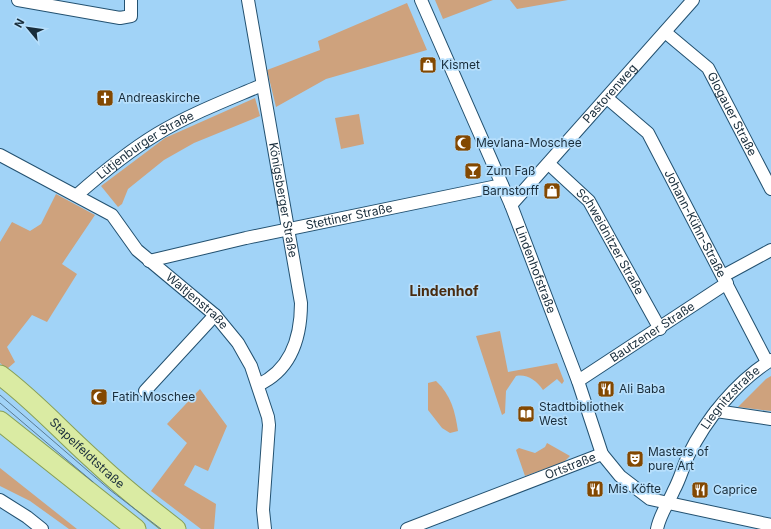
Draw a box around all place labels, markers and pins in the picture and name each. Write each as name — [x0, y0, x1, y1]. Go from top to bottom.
shop icon: Kismet — [418, 55, 438, 75]
place label: Kismet — [441, 57, 480, 72]
church icon: Andreaskirche — [95, 88, 115, 108]
place label: Andreaskirche — [118, 90, 200, 105]
mosque icon: Mevlana-Moschee — [453, 133, 473, 153]
place label: Mevlana-Moschee — [476, 135, 582, 150]
bar icon: Zum Faß — [463, 161, 483, 181]
place label: Zum Faß — [486, 163, 535, 178]
shop icon: Barnstorff — [542, 181, 562, 201]
place label: Barnstorff — [482, 183, 540, 198]
restaurant icon: Ali Baba — [596, 379, 616, 399]
place label: Ali Baba — [619, 381, 665, 396]
mosque icon: Fatih Moschee — [89, 387, 109, 407]
place label: Fatih Moschee — [112, 389, 195, 404]
place label: Stadtbibliothek West — [539, 399, 624, 428]
library icon: Stadtbibliothek West — [516, 404, 536, 424]
place label: Masters of pure Art — [648, 444, 709, 473]
theatre icon: Masters of pure Art — [625, 449, 645, 469]
restaurant icon: Mis Köfte — [585, 479, 605, 499]
restaurant icon: Caprice — [690, 480, 710, 500]
place label: Mis Köfte — [608, 481, 661, 496]
place label: Caprice — [713, 482, 757, 497]

